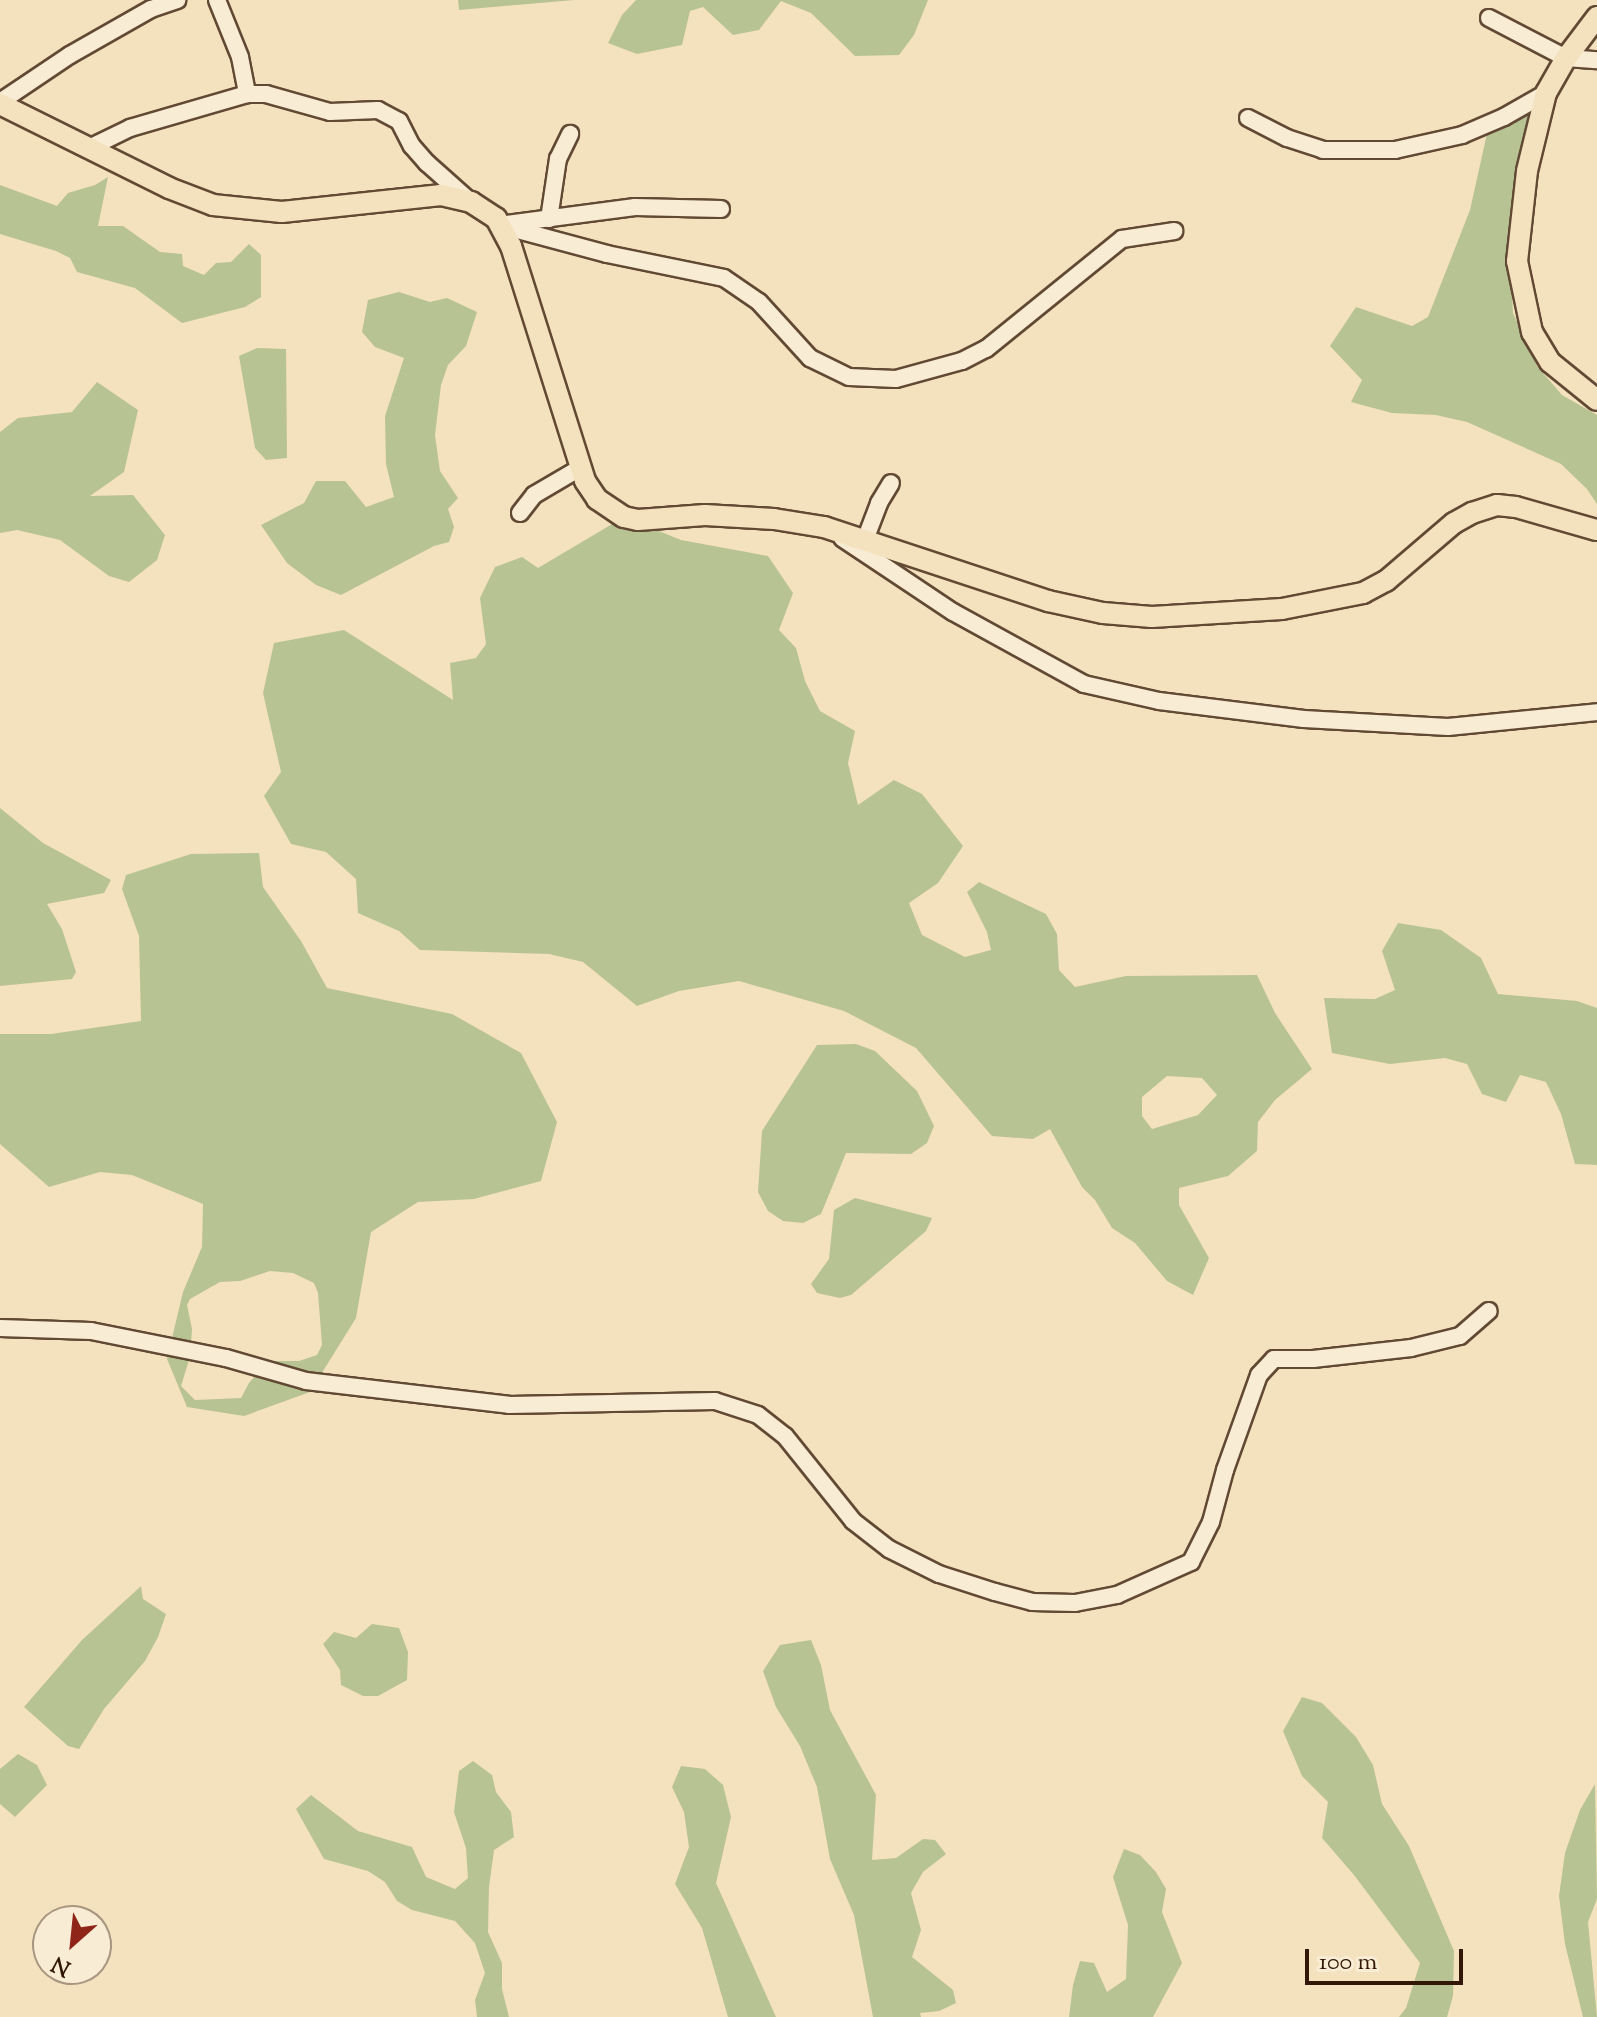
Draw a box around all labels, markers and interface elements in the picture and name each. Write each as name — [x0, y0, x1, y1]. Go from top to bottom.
north arrow — [32, 1905, 112, 1985]
scale bar — [1309, 1933, 1467, 1983]
text: N — [47, 1946, 77, 1983]
text: 100 m — [1319, 1946, 1377, 1980]

